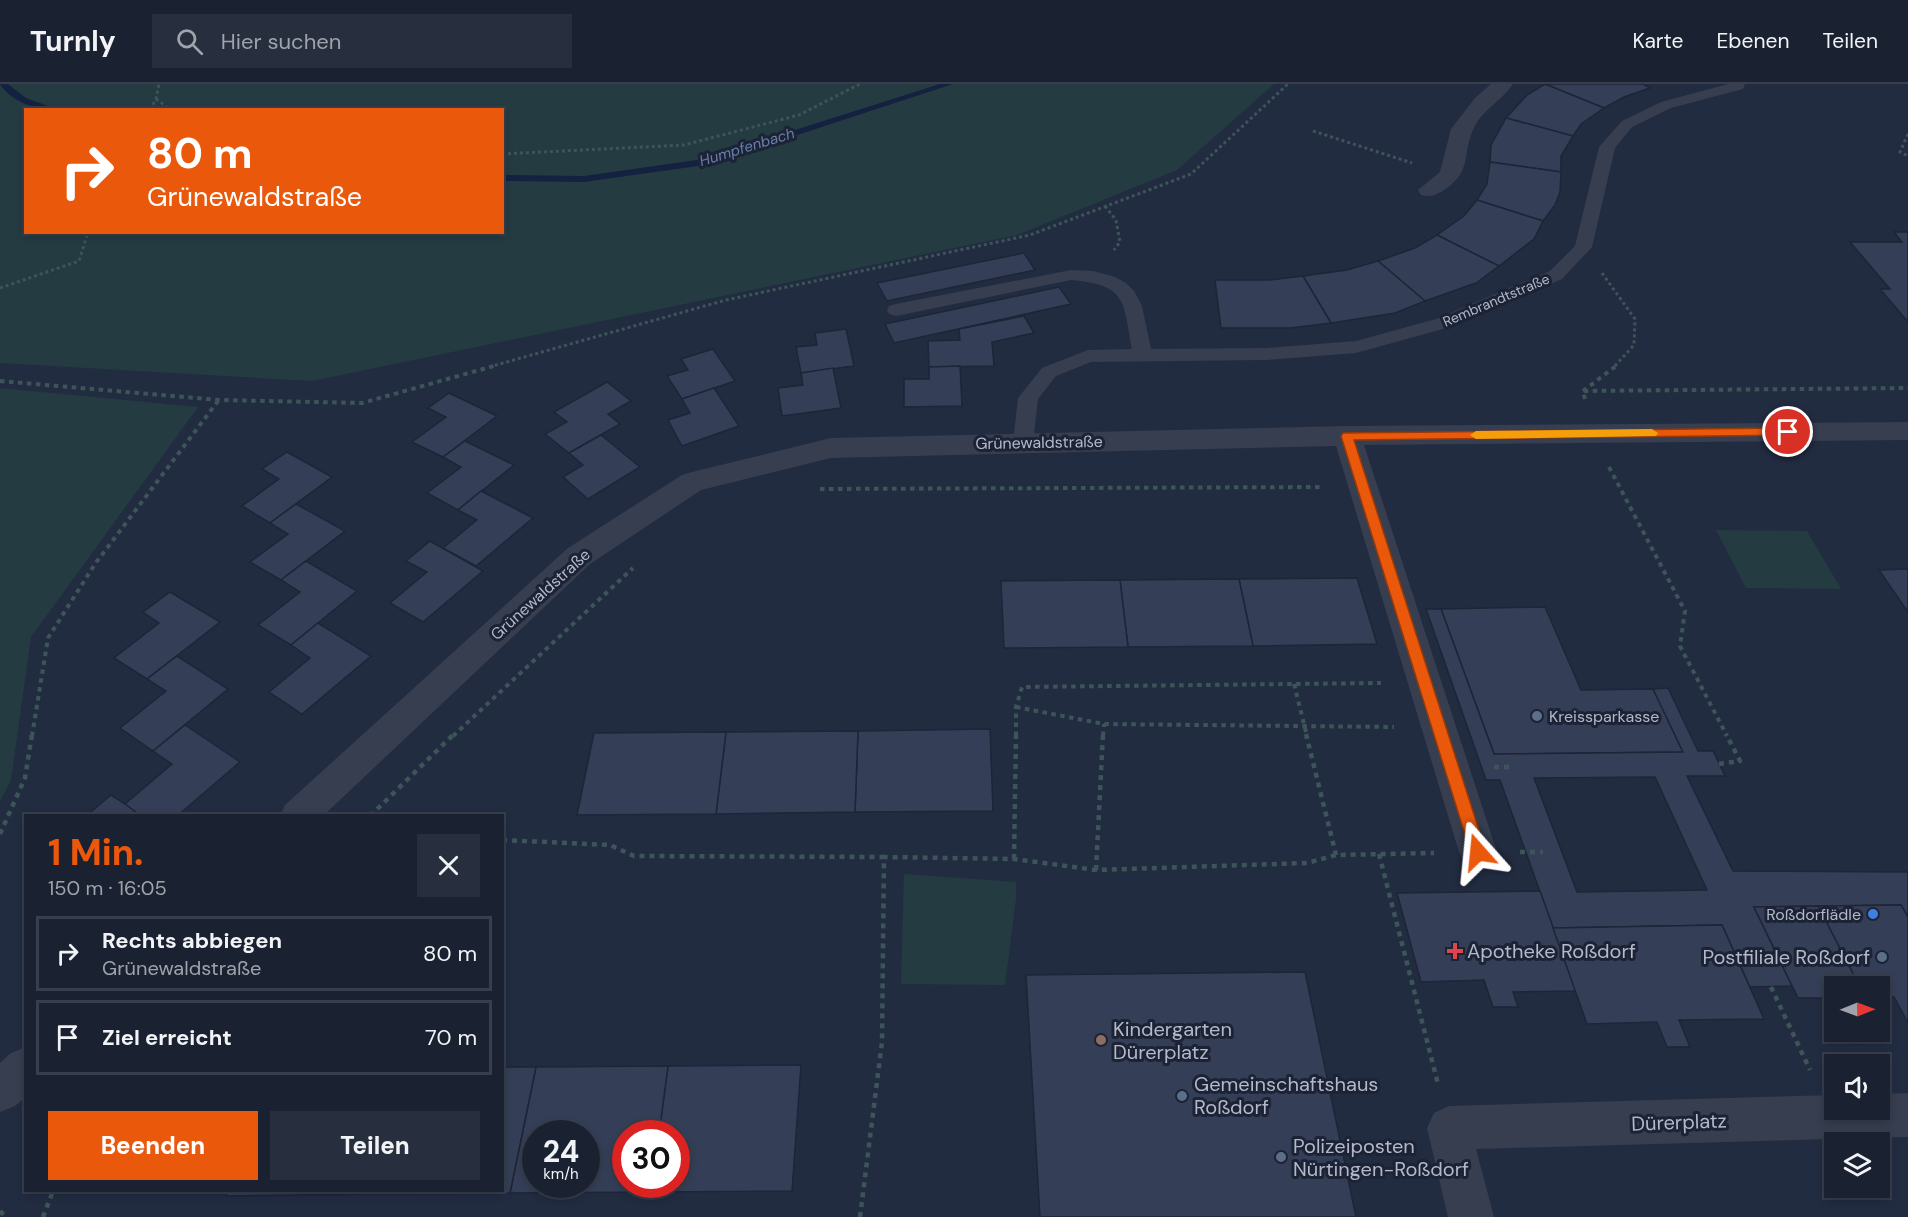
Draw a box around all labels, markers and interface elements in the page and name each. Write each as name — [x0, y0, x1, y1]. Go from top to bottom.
search box — [152, 14, 572, 68]
text: Turnly — [30, 23, 116, 60]
icon: search — [173, 25, 206, 58]
text: Hier suchen — [221, 27, 341, 56]
text: Karte — [1633, 27, 1683, 55]
text: Ebenen — [1716, 27, 1789, 55]
text: Teilen — [1822, 27, 1878, 55]
water label: Humpfenbach — [697, 123, 797, 171]
text: 80 m — [147, 126, 253, 181]
icon: right — [48, 132, 126, 210]
text: Grünewaldstraße — [147, 179, 362, 214]
street label: Rembrandtstraße — [1440, 269, 1552, 331]
pin — [1762, 406, 1813, 457]
icon: arrive — [1771, 415, 1804, 448]
street label: Grünewaldstraße — [975, 431, 1103, 454]
street label: Grünewaldstraße — [486, 544, 595, 645]
place label: Kreissparkasse — [1549, 706, 1659, 727]
marker: Kreissparkasse — [1530, 709, 1544, 723]
position arrow — [1446, 820, 1510, 884]
text: 1 Min. — [48, 829, 143, 876]
button: close — [417, 834, 480, 897]
text: 150 m · 16:05 — [48, 875, 167, 901]
place label: Roßdorflädle — [1766, 904, 1861, 925]
marker: Roßdorflädle — [1866, 907, 1880, 921]
text: Rechts abbiegen — [102, 926, 282, 955]
icon: right — [51, 937, 84, 970]
place label: Apotheke Roßdorf — [1467, 938, 1636, 964]
text: 80 m — [423, 939, 477, 968]
marker: Apotheke Roßdorf — [1448, 944, 1462, 958]
place label: Postfiliale Roßdorf — [1702, 944, 1870, 970]
marker: Postfiliale Roßdorf — [1875, 950, 1889, 964]
text: Grünewaldstraße — [102, 955, 261, 981]
north arrow — [1824, 976, 1890, 1042]
map controls — [1824, 976, 1890, 1198]
place label: Kindergarten Dürerplatz — [1113, 1016, 1232, 1065]
icon: arrive — [51, 1021, 84, 1054]
text: Ziel erreicht — [102, 1023, 232, 1052]
text: 70 m — [425, 1023, 477, 1052]
marker: Kindergarten Dürerplatz — [1094, 1033, 1108, 1047]
button: sound — [1824, 1054, 1890, 1120]
place label: Gemeinschaftshaus Roßdorf — [1194, 1071, 1378, 1120]
marker: Gemeinschaftshaus Roßdorf — [1175, 1089, 1189, 1103]
street label: Dürerplatz — [1631, 1107, 1727, 1137]
button: Beenden — [48, 1111, 258, 1180]
button: Teilen — [270, 1111, 480, 1180]
speed limit sign: 30 — [612, 1120, 690, 1198]
text: 24 — [543, 1132, 579, 1171]
button: layers — [1824, 1132, 1890, 1198]
place label: Polizeiposten Nürtingen-Roßdorf — [1293, 1133, 1469, 1182]
marker: Polizeiposten Nürtingen-Roßdorf — [1274, 1150, 1288, 1164]
text: km/h — [543, 1164, 579, 1184]

